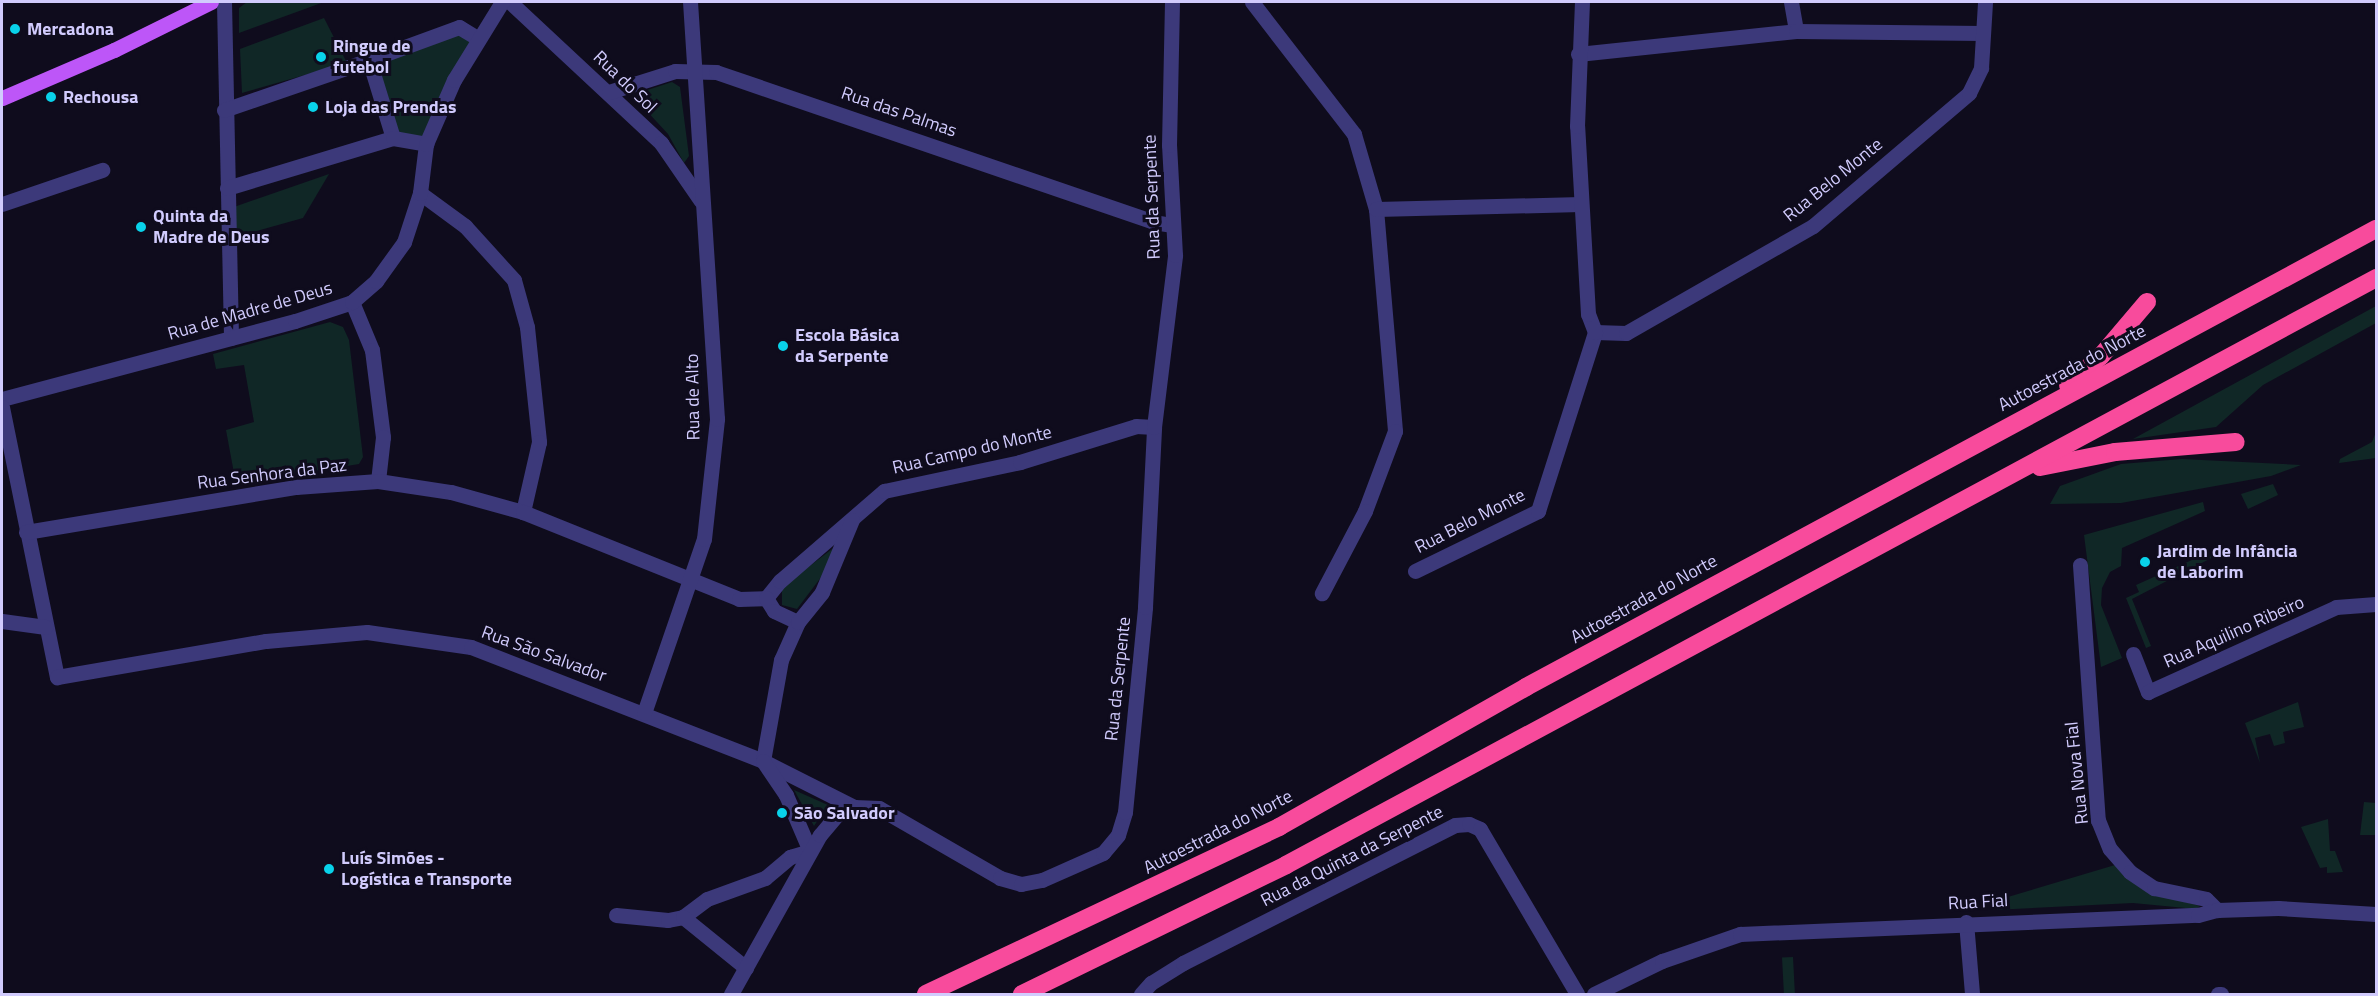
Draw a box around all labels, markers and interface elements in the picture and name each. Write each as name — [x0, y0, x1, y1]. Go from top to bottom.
place label: Mercadona — [27, 18, 114, 40]
marker: Mercadona — [8, 22, 22, 36]
place label: Ringue de futebol — [333, 36, 411, 78]
street label: Rua do Sol — [589, 46, 661, 118]
marker: Ringue de futebol — [314, 50, 328, 64]
street label: Rua das Palmas — [838, 82, 960, 142]
place label: Rechousa — [63, 86, 138, 108]
marker: Rechousa — [44, 90, 58, 104]
place label: Loja das Prendas — [325, 96, 456, 118]
marker: Loja das Prendas — [306, 100, 320, 114]
street label: Rua da Serpente — [1139, 134, 1165, 260]
street label: Rua Belo Monte — [1779, 134, 1887, 226]
place label: Quinta da Madre de Deus — [153, 206, 269, 248]
marker: Quinta da Madre de Deus — [134, 220, 148, 234]
street label: Rua de Madre de Deus — [165, 277, 335, 345]
street label: Autoestrada do Norte — [1995, 320, 2149, 416]
place label: Escola Básica da Serpente — [795, 325, 900, 368]
marker: Escola Básica da Serpente — [776, 339, 790, 353]
street label: Rua de Alto — [681, 353, 705, 441]
street label: Rua Campo do Monte — [890, 421, 1054, 479]
street label: Rua Senhora da Paz — [196, 454, 348, 494]
street label: Rua Belo Monte — [1411, 484, 1529, 558]
place label: Jardim de Infância de Laborim — [2157, 541, 2297, 584]
street label: Autoestrada do Norte — [1567, 550, 1721, 648]
marker: Jardim de Infância de Laborim — [2138, 555, 2152, 569]
street label: Rua Aquilino Ribeiro — [2160, 591, 2308, 673]
street label: Rua da Serpente — [1101, 616, 1135, 742]
street label: Rua São Salvador — [479, 621, 609, 687]
street label: Rua Nova Fial — [2061, 721, 2093, 825]
street label: Autoestrada do Norte — [1140, 785, 1296, 879]
street label: Rua da Quinta da Serpente — [1257, 801, 1447, 911]
place label: São Salvador — [794, 802, 895, 824]
marker: São Salvador — [775, 806, 789, 820]
place label: Luís Simões - Logística e Transporte — [341, 848, 512, 890]
marker: Luís Simões - Logística e Transporte — [322, 862, 336, 876]
street label: Rua Fial — [1947, 890, 2009, 914]

